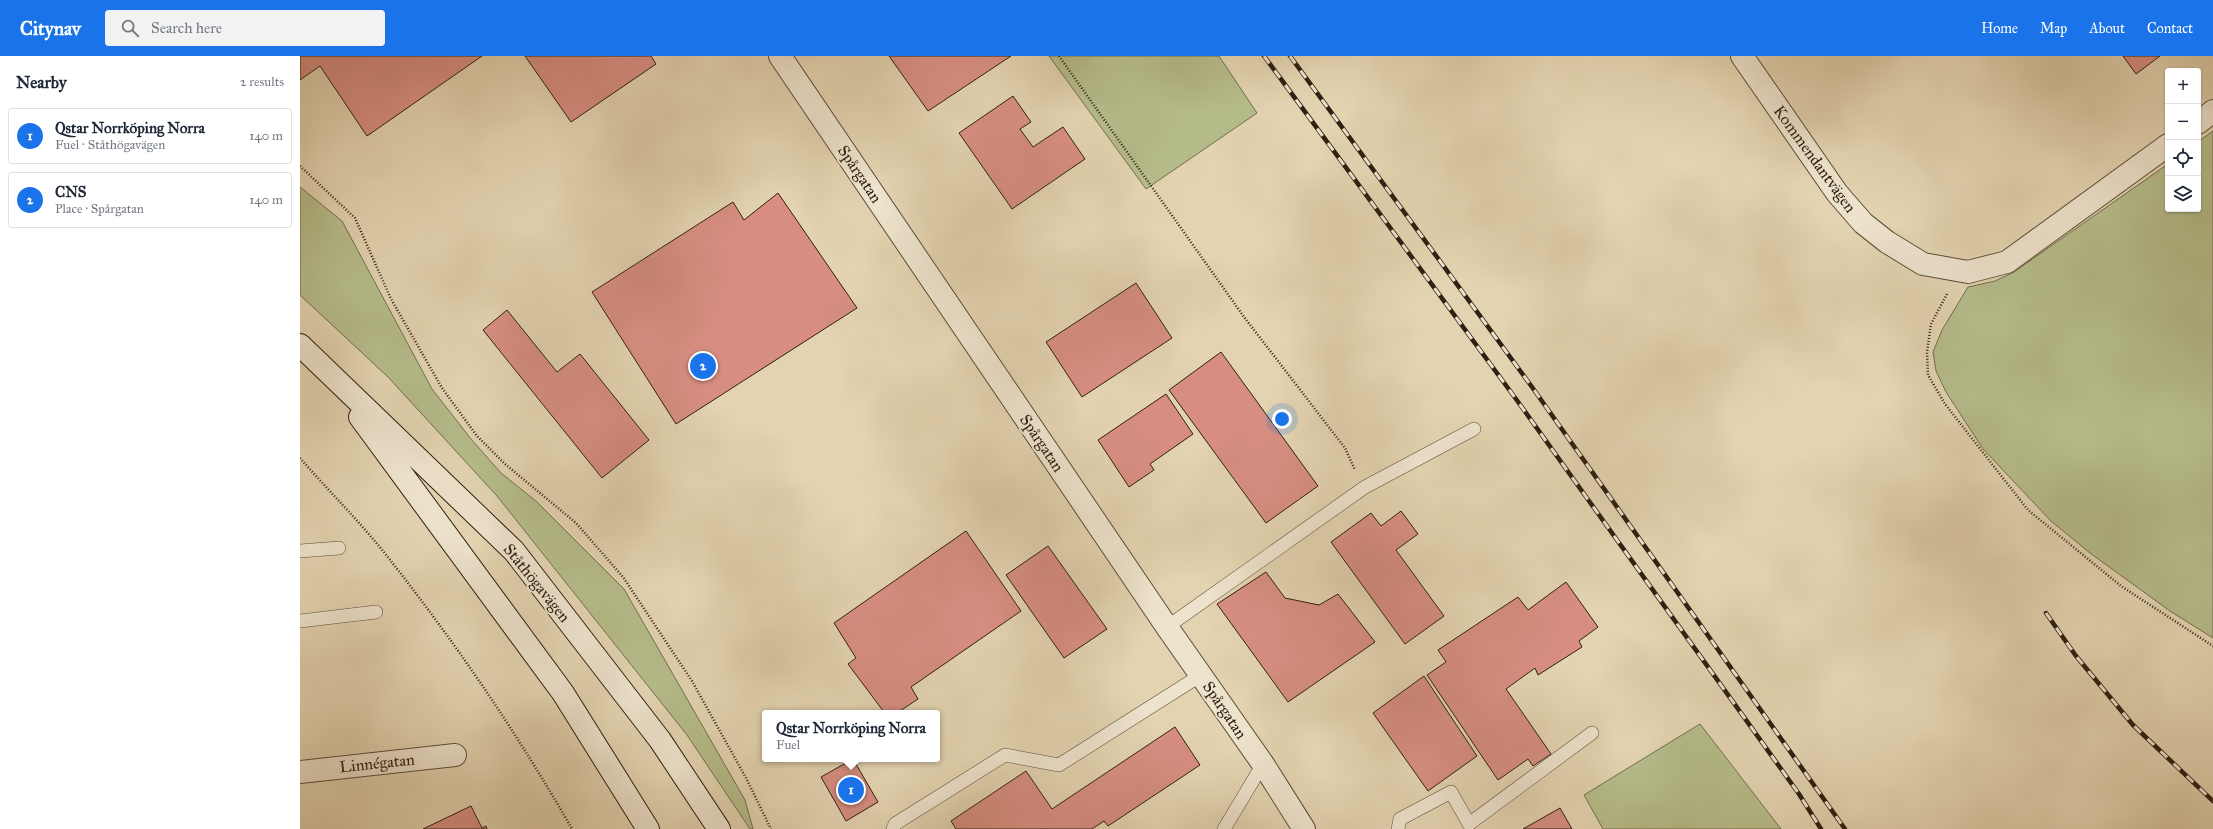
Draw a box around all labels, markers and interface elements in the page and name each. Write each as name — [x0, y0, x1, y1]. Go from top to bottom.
search box — [105, 10, 385, 46]
text: Citynav — [20, 17, 81, 40]
icon: search — [119, 17, 141, 39]
text: Search here — [151, 19, 222, 37]
text: Home — [1981, 20, 2018, 37]
text: Map — [2040, 20, 2067, 37]
text: About — [2089, 20, 2125, 37]
text: Contact — [2147, 20, 2193, 37]
map controls — [2165, 68, 2201, 212]
button: + — [2165, 68, 2201, 104]
text: Nearby — [16, 72, 67, 93]
text: 2 results — [240, 74, 284, 90]
street label: Kommendantvägen — [1769, 102, 1860, 217]
button: − — [2165, 104, 2201, 140]
text: Qstar Norrköping Norra — [55, 119, 205, 137]
text: 1 — [27, 128, 33, 144]
text: 140 m — [249, 128, 283, 144]
text: Fuel · Ståthögavägen — [55, 137, 165, 153]
button: locate — [2165, 140, 2201, 176]
street label: Spårgatan — [833, 142, 886, 207]
button: layers — [2165, 176, 2201, 212]
text: CNS — [55, 183, 86, 201]
text: 2 — [27, 192, 33, 208]
text: 140 m — [249, 192, 283, 208]
text: Place · Spårgatan — [55, 201, 144, 217]
pin: 2 — [690, 351, 716, 381]
your location — [1272, 409, 1292, 429]
street label: Spårgatan — [1015, 411, 1068, 476]
street label: Ståthögavägen — [499, 540, 575, 627]
street label: Spårgatan — [1198, 678, 1251, 743]
popup — [762, 710, 940, 762]
text: Qstar Norrköping Norra — [776, 719, 926, 737]
text: Fuel — [776, 737, 800, 753]
street label: Linnégatan — [338, 750, 416, 777]
pin: 1 — [838, 775, 864, 805]

